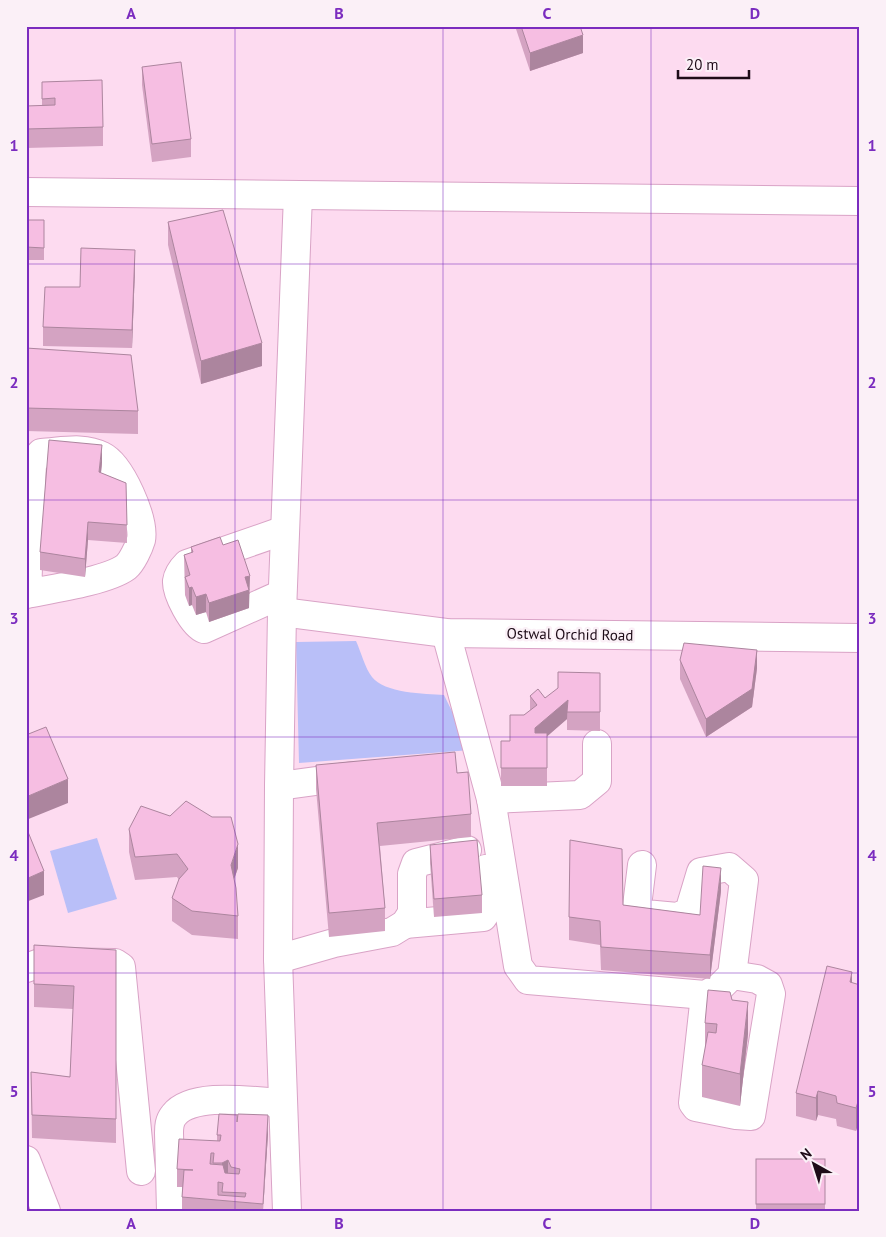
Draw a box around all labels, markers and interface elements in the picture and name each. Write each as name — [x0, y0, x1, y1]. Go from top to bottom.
text: A — [126, 3, 136, 23]
text: B — [334, 3, 344, 23]
text: C — [543, 3, 552, 23]
text: D — [750, 3, 760, 23]
scale bar — [678, 48, 750, 80]
text: 20 m — [686, 55, 719, 74]
text: 1 — [9, 135, 19, 155]
text: 1 — [867, 135, 877, 155]
text: 2 — [9, 372, 19, 392]
text: 2 — [867, 372, 877, 392]
text: 3 — [9, 608, 19, 628]
text: 3 — [867, 608, 877, 628]
street label: Ostwal Orchid Road — [506, 623, 634, 645]
text: 4 — [9, 845, 19, 865]
text: 4 — [867, 845, 877, 865]
text: 5 — [9, 1081, 19, 1101]
text: 5 — [867, 1081, 877, 1101]
north arrow — [788, 1140, 838, 1190]
text: N — [797, 1144, 815, 1164]
text: A — [126, 1213, 136, 1233]
text: B — [334, 1213, 344, 1233]
text: C — [543, 1213, 552, 1233]
text: D — [750, 1213, 760, 1233]

